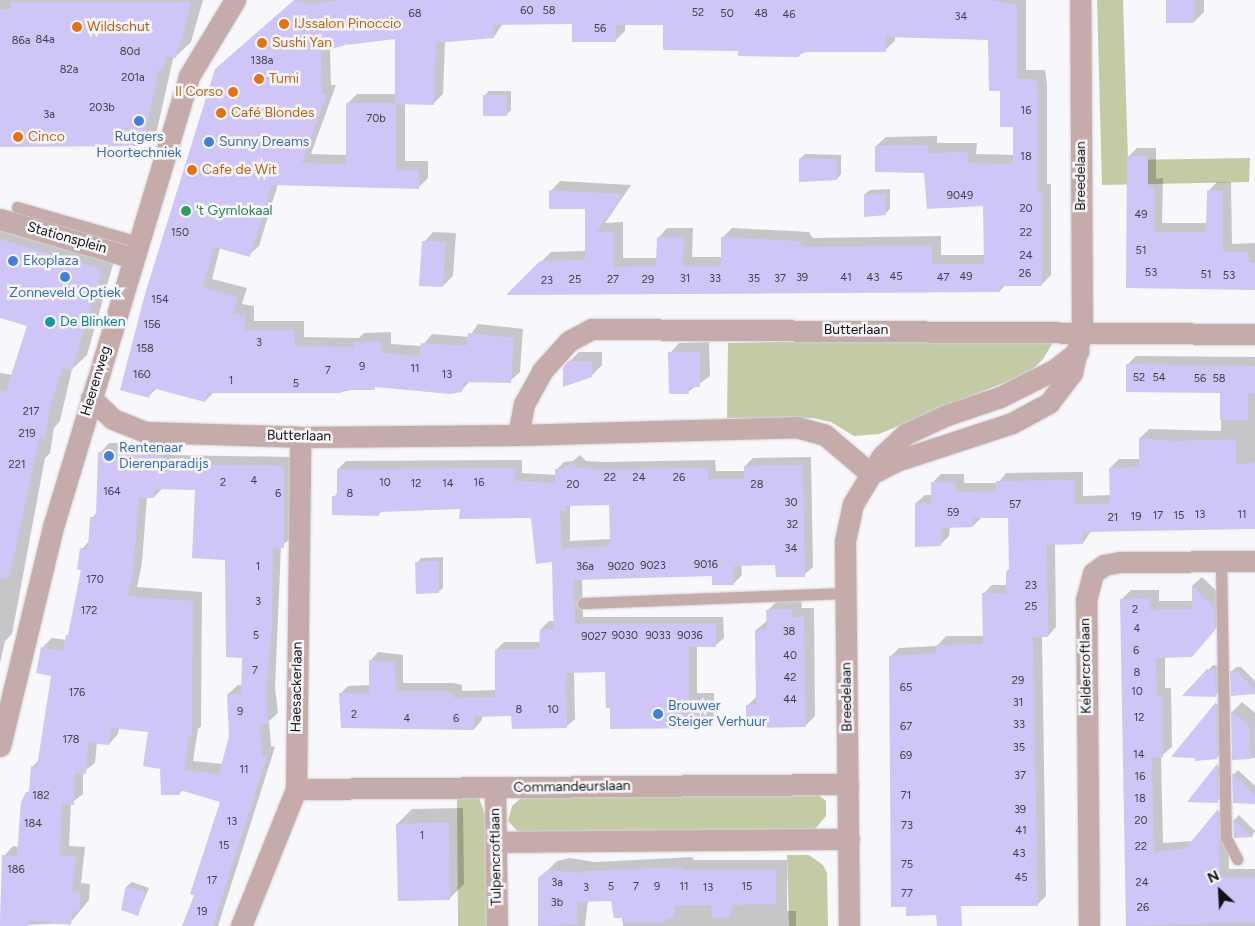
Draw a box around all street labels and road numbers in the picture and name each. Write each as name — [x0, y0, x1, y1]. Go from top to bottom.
street label: Breedelaan — [1073, 141, 1089, 211]
street label: Stationsplein — [25, 219, 109, 257]
street label: Butterlaan — [824, 322, 888, 338]
street label: Heerenweg — [77, 344, 115, 418]
street label: Butterlaan — [267, 427, 331, 445]
street label: Keldercroftlaan — [1077, 618, 1095, 714]
street label: Haesackerlaan — [288, 641, 306, 733]
street label: Breedelaan — [838, 662, 856, 732]
street label: Commandeurslaan — [513, 778, 631, 796]
street label: Tulpencroftlaan — [487, 808, 505, 906]

